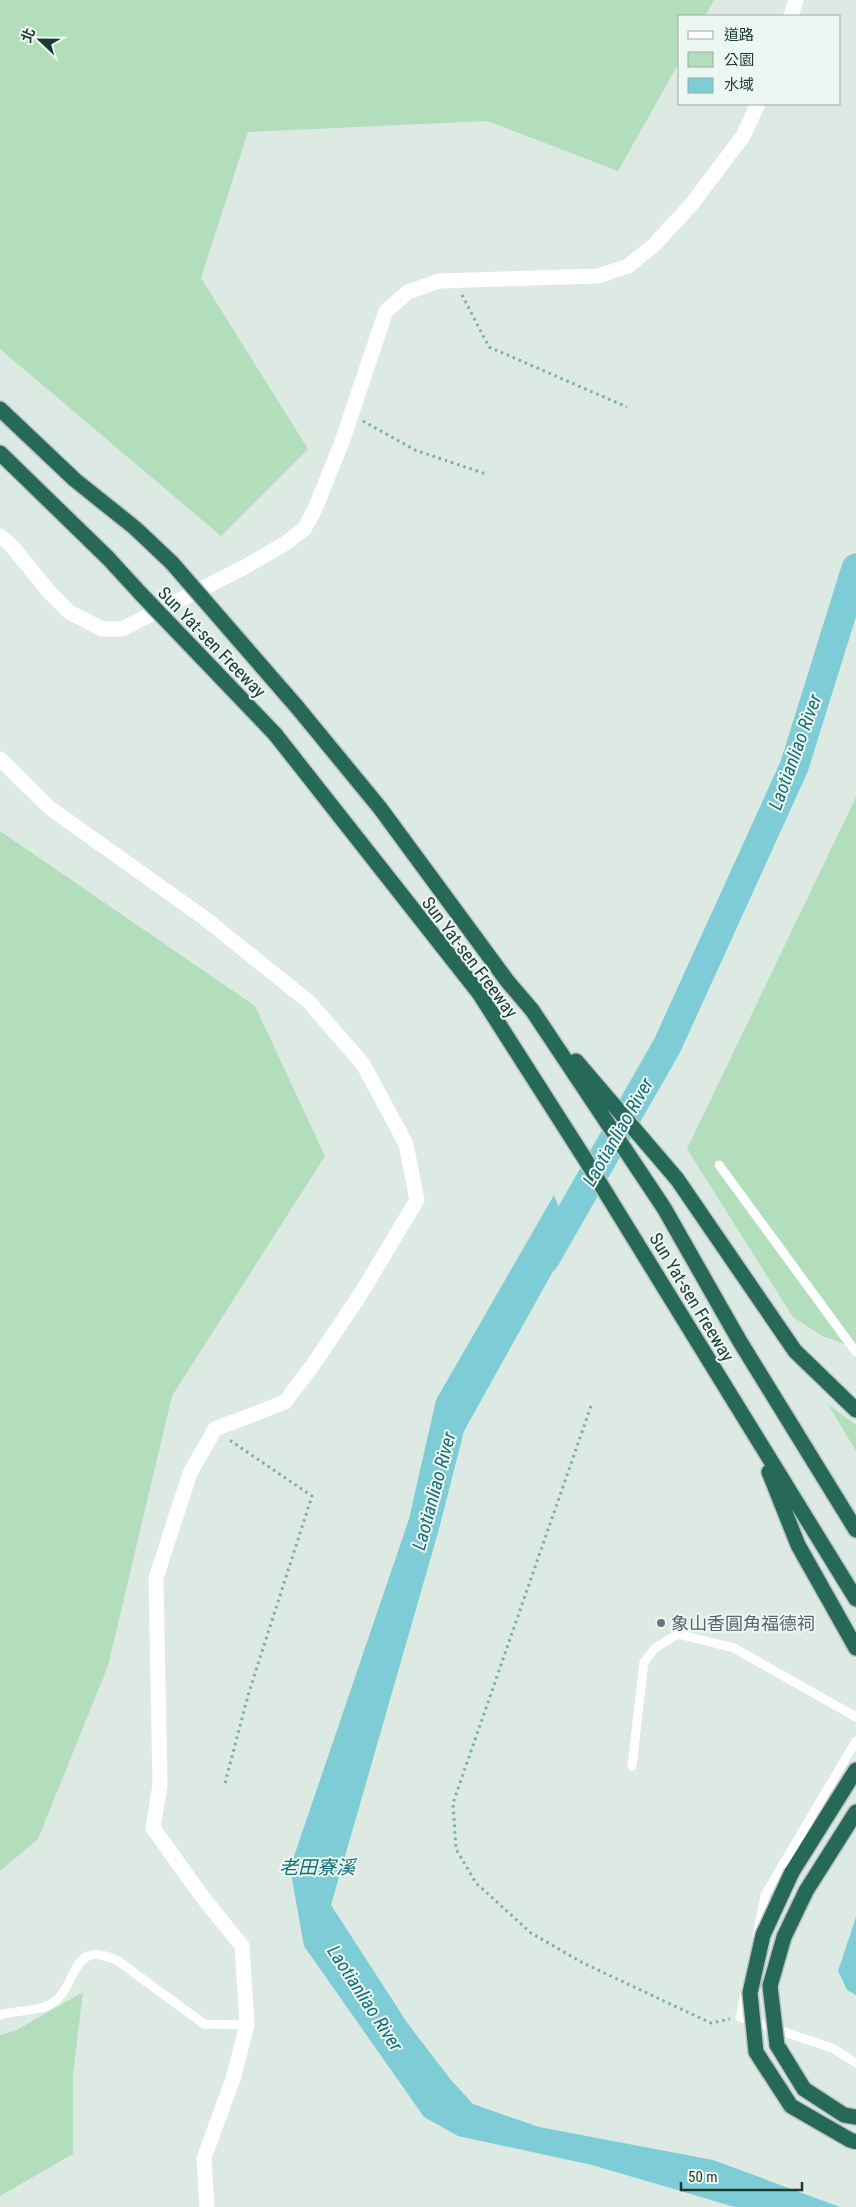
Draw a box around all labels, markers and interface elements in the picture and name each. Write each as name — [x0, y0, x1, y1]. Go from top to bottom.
north arrow — [15, 15, 65, 65]
legend — [678, 15, 841, 105]
text: 北 — [18, 26, 38, 45]
text: 道路 — [724, 26, 754, 44]
text: 公園 — [724, 51, 754, 69]
text: 水域 — [724, 76, 754, 94]
street label: Sun Yat-sen Freeway — [154, 582, 271, 702]
water label: Laotianliao River — [763, 691, 827, 813]
street label: Sun Yat-sen Freeway — [418, 892, 523, 1022]
water label: Laotianliao River — [578, 1073, 658, 1190]
street label: Sun Yat-sen Freeway — [645, 1229, 739, 1365]
water label: Laotianliao River — [407, 1429, 461, 1553]
place label: 象山香圓角福德祠 — [671, 1613, 815, 1634]
marker: 象山香圓角福德祠 — [655, 1617, 667, 1629]
water label: 老田寮溪 — [279, 1856, 358, 1879]
water label: Laotianliao River — [322, 1941, 408, 2055]
scale bar — [681, 2160, 802, 2192]
text: 50 m — [688, 2168, 718, 2186]

